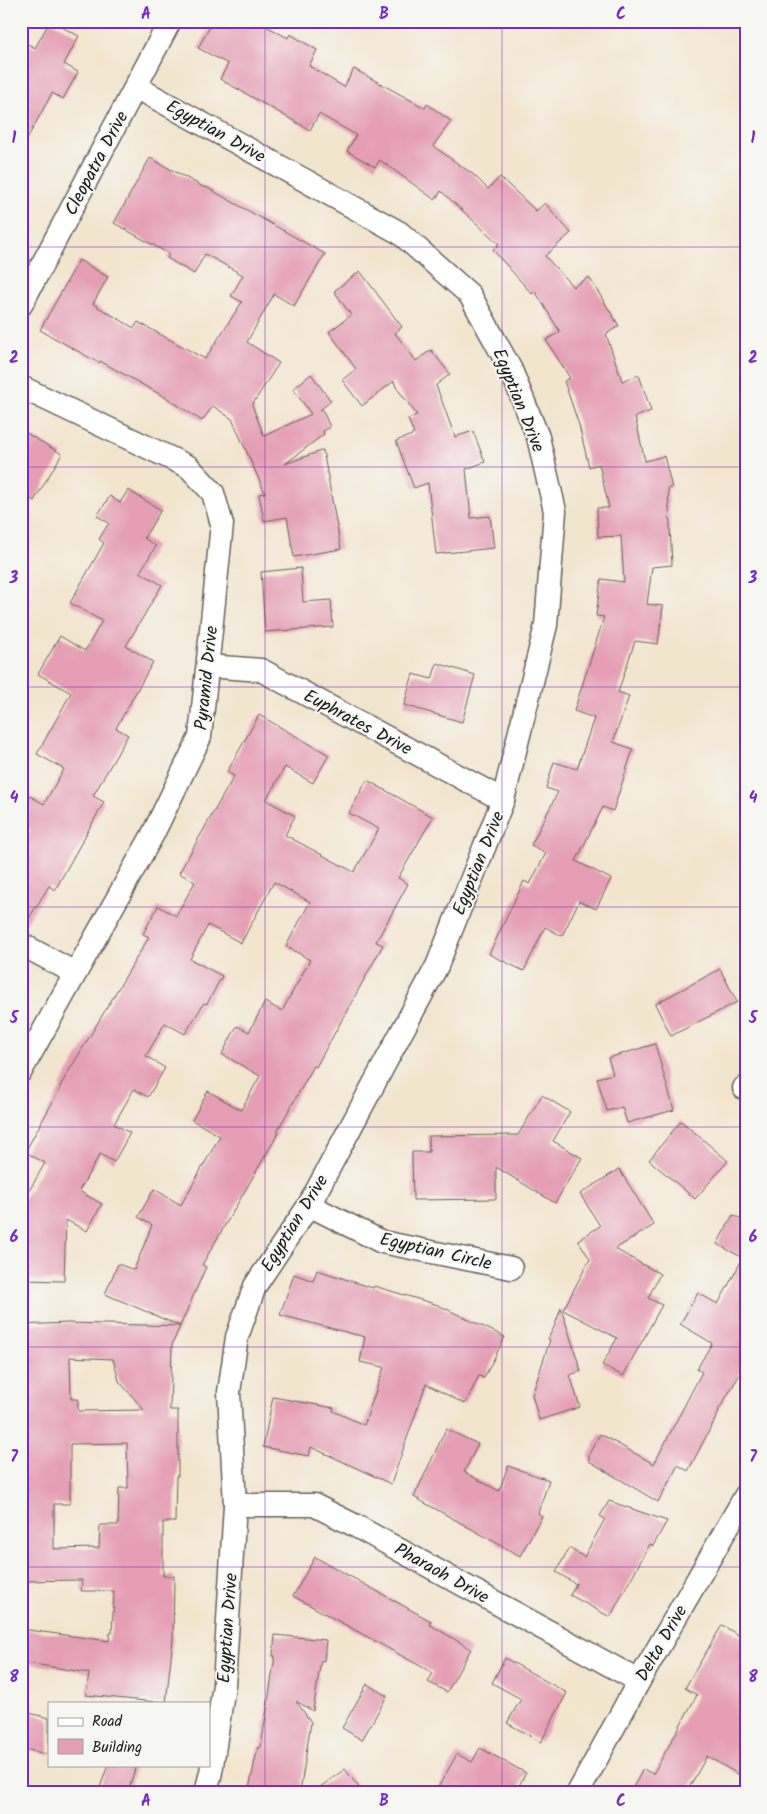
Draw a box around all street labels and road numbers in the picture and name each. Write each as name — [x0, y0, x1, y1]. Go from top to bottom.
street label: Egyptian Drive — [160, 93, 270, 172]
street label: Cleopatra Drive — [58, 106, 137, 221]
street label: Egyptian Drive — [484, 344, 552, 457]
street label: Pyramid Drive — [188, 624, 227, 732]
street label: Euphrates Drive — [298, 683, 417, 764]
street label: Egyptian Drive — [445, 807, 513, 920]
street label: Egyptian Drive — [254, 1169, 337, 1278]
street label: Egyptian Circle — [377, 1225, 495, 1279]
street label: Pharaoh Drive — [388, 1536, 494, 1612]
street label: Egyptian Drive — [210, 1572, 247, 1684]
street label: Delta Drive — [629, 1600, 696, 1688]

